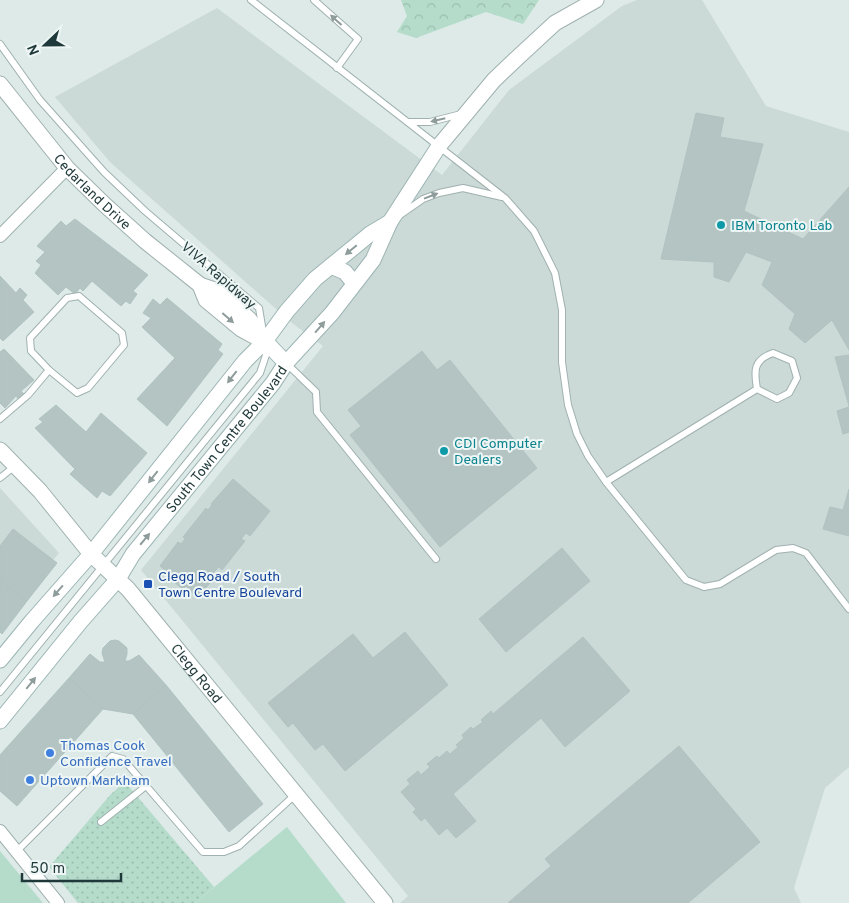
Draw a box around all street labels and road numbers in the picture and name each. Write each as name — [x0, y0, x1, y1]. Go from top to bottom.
street label: Cedarland Drive — [49, 151, 134, 234]
street label: VIVA Rapidway — [177, 239, 259, 313]
street label: South Town Centre Boulevard — [163, 363, 292, 517]
street label: Clegg Road — [166, 641, 225, 707]

